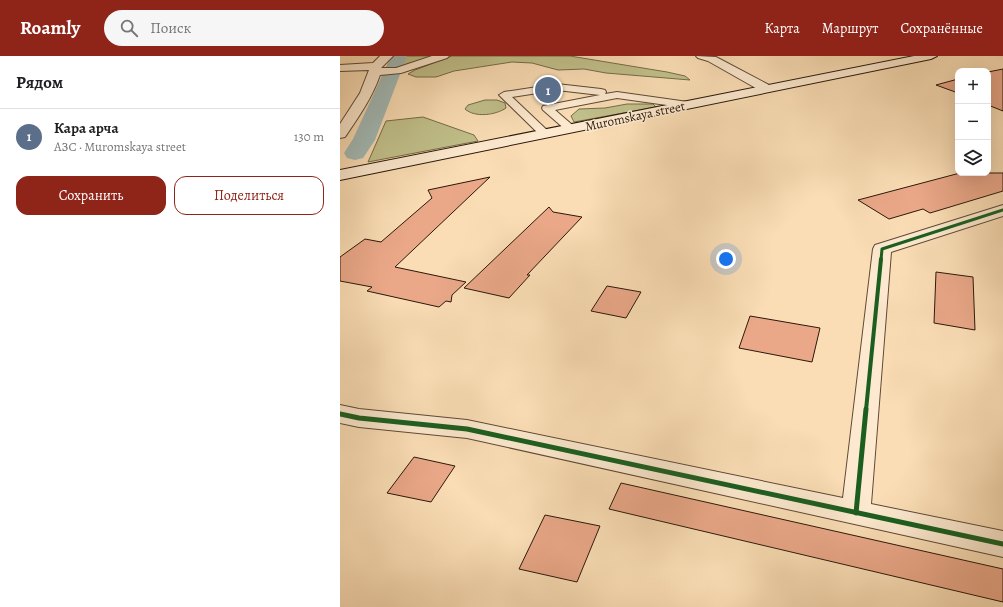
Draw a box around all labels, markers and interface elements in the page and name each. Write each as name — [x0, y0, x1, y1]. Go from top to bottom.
search box — [104, 10, 384, 46]
text: Roamly — [20, 15, 80, 41]
icon: search — [118, 17, 140, 39]
text: Поиск — [150, 18, 191, 38]
text: Карта — [765, 19, 800, 38]
text: Маршрут — [822, 19, 878, 38]
text: Сохранённые — [900, 19, 983, 38]
map controls — [955, 68, 991, 176]
button: + — [955, 68, 991, 104]
text: Рядом — [16, 71, 63, 94]
pin: 1 — [535, 75, 561, 105]
street label: Muromskaya street — [584, 97, 687, 135]
button: − — [955, 104, 991, 140]
text: Кара арча — [54, 118, 119, 138]
text: 1 — [27, 128, 31, 145]
text: 130 m — [294, 128, 324, 145]
text: АЗС · Muromskaya street — [54, 138, 186, 155]
button: layers — [955, 140, 991, 176]
button: Сохранить — [16, 176, 166, 215]
button: Поделиться — [174, 176, 324, 215]
your location — [716, 249, 736, 269]

